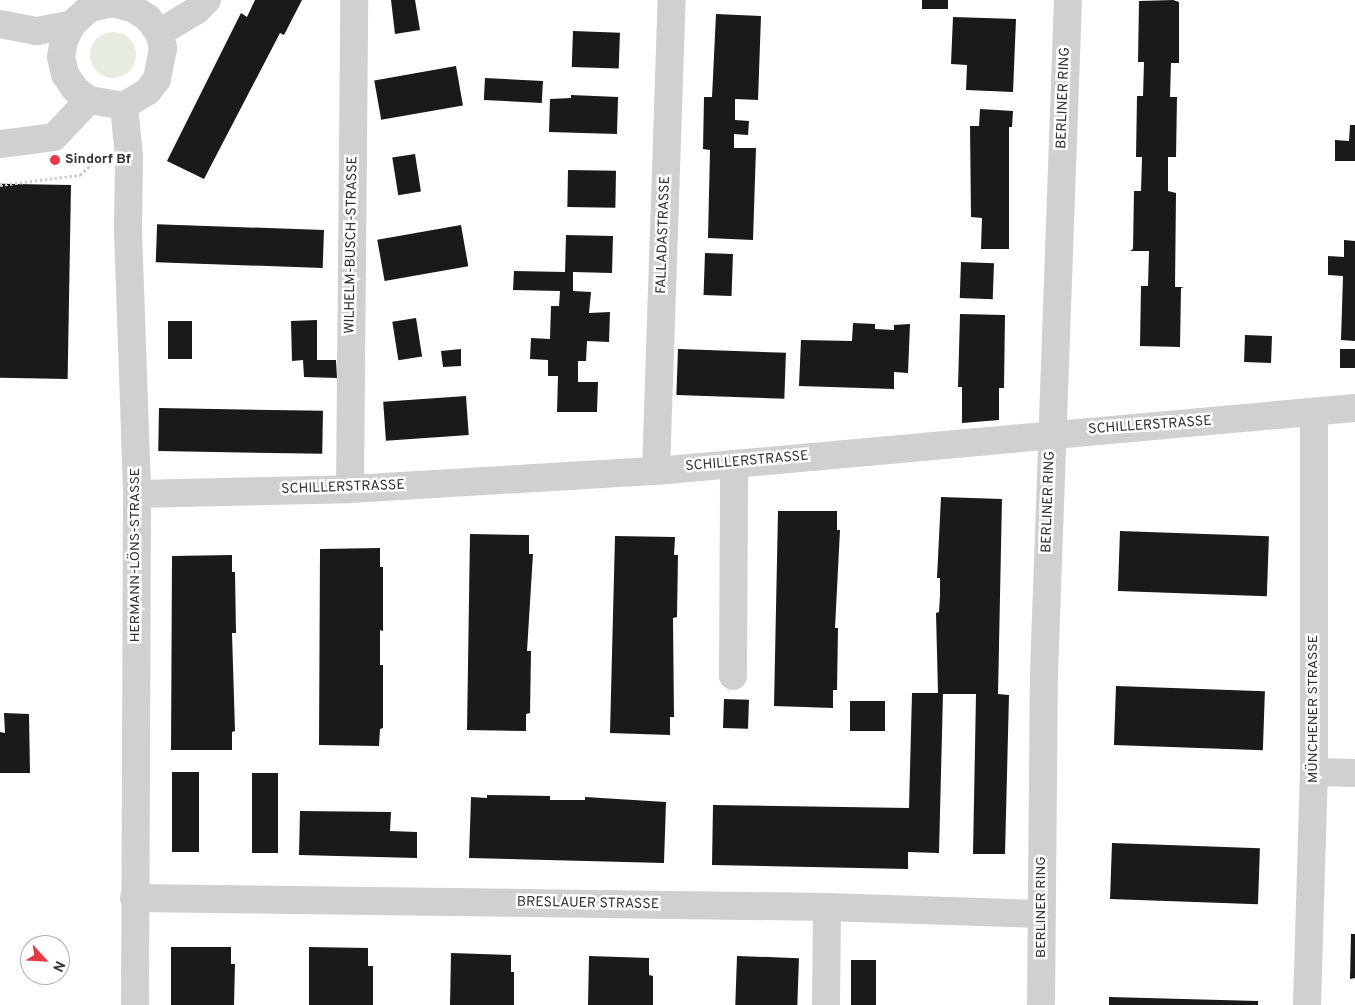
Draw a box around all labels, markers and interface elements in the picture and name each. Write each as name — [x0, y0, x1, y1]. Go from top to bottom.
street label: BERLINER RING — [1054, 47, 1074, 149]
place label: Sindorf Bf — [65, 152, 131, 168]
marker: Sindorf Bf — [49, 154, 61, 166]
street label: WILHELM-BUSCH-STRASSE — [342, 156, 362, 334]
street label: FALLADASTRASSE — [654, 176, 674, 294]
street label: SCHILLERSTRASSE — [1088, 413, 1212, 439]
street label: SCHILLERSTRASSE — [685, 448, 809, 476]
street label: BERLINER RING — [1039, 451, 1059, 553]
street label: HERMANN-LÖNS-STRASSE — [128, 468, 144, 642]
street label: SCHILLERSTRASSE — [281, 477, 405, 499]
street label: MÜNCHENER STRASSE — [1306, 635, 1322, 783]
street label: BERLINER RING — [1034, 856, 1050, 958]
street label: BRESLAUER STRASSE — [517, 894, 659, 914]
north arrow — [20, 935, 70, 985]
text: N — [48, 958, 68, 974]

